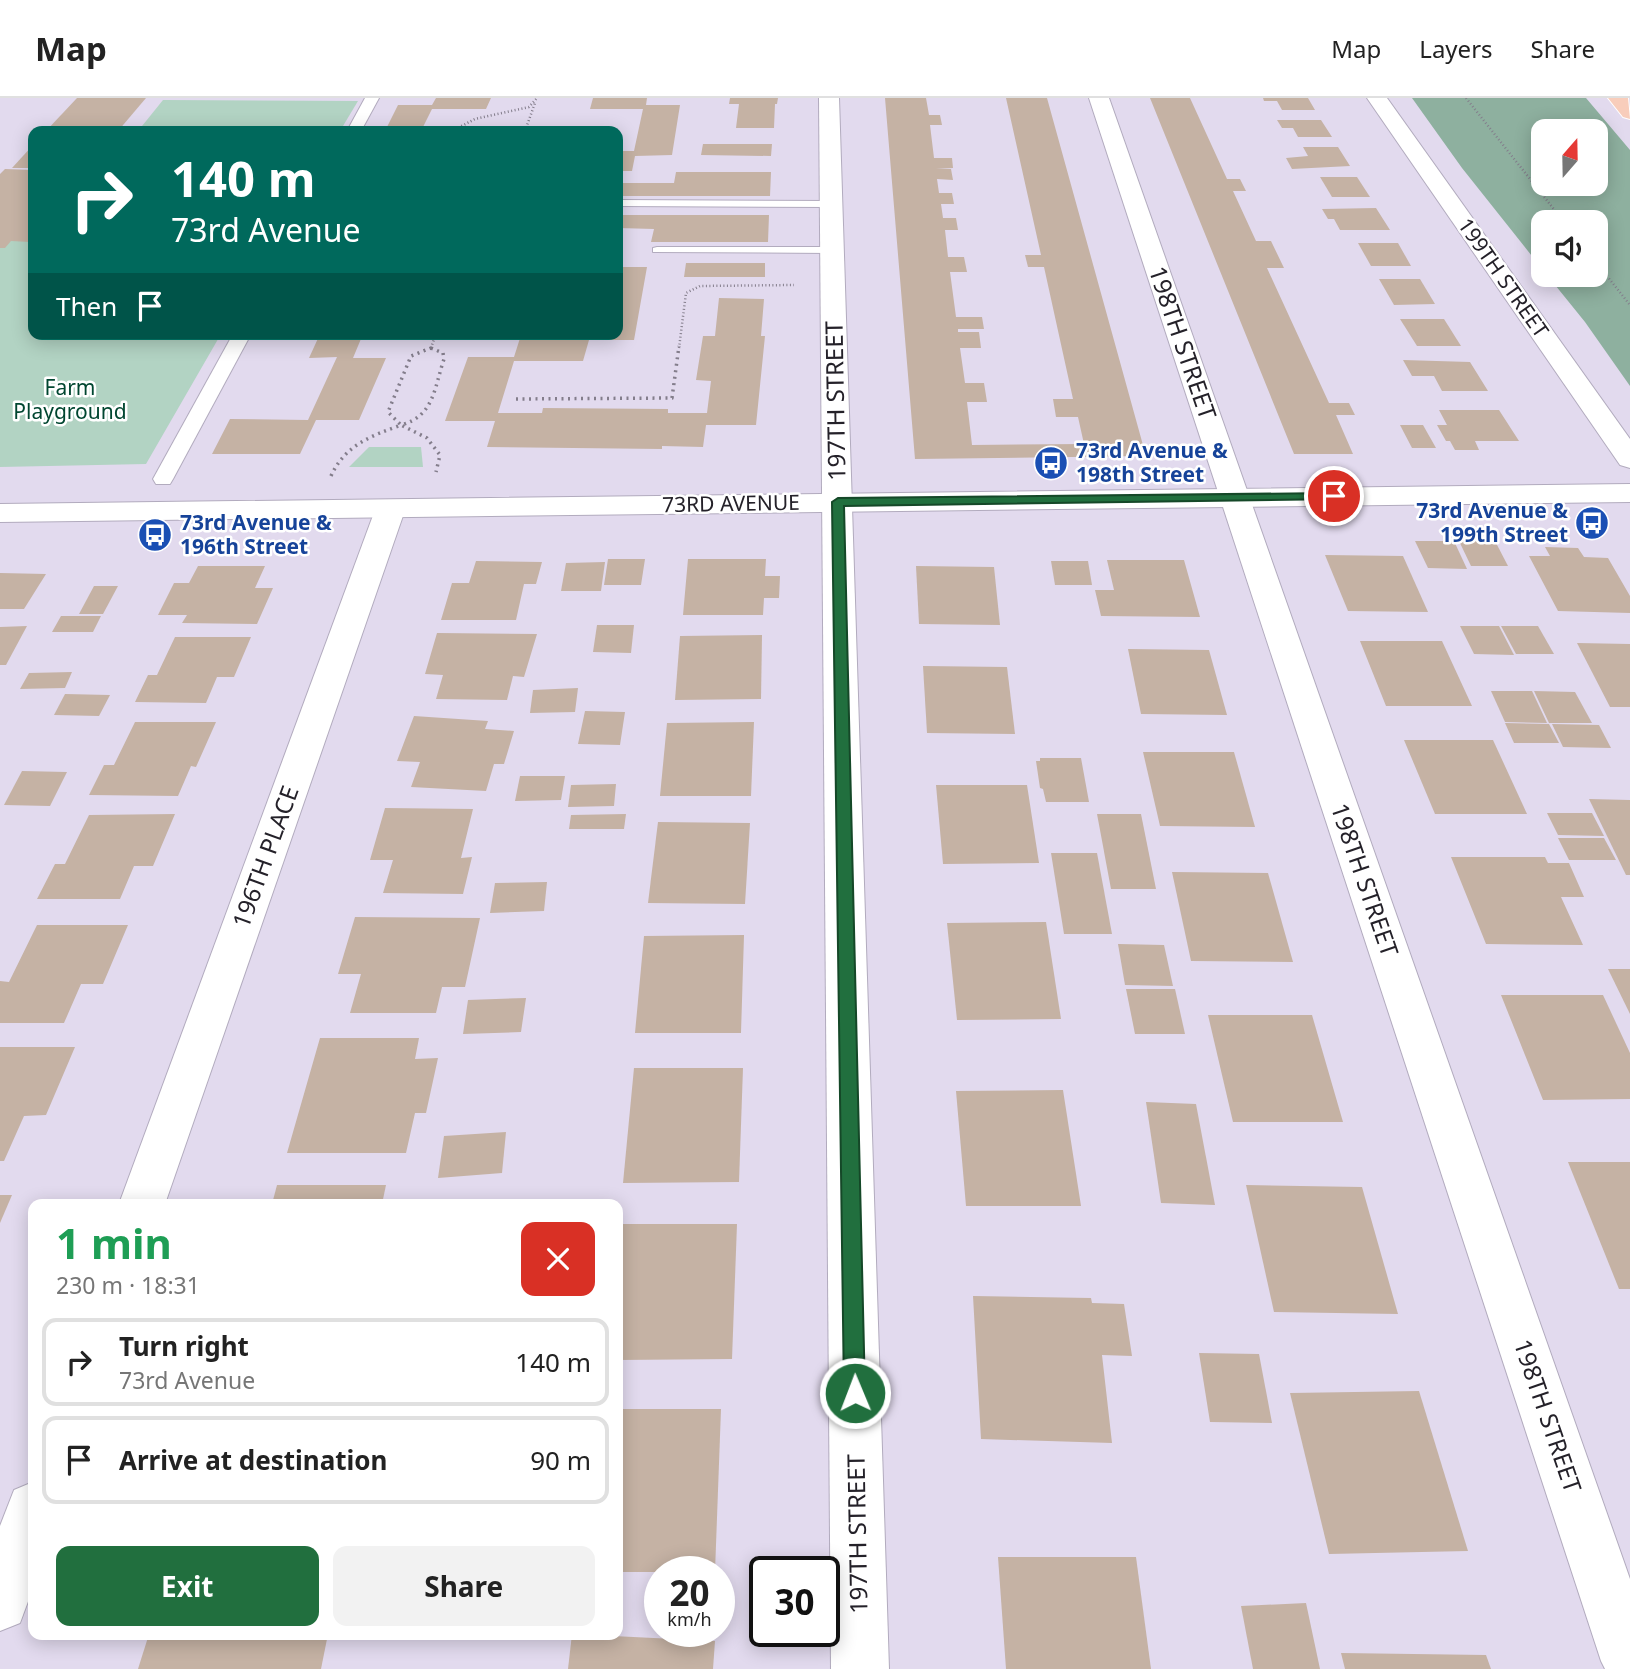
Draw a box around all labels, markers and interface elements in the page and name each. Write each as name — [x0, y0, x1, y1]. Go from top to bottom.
text: Map — [35, 26, 107, 71]
text: Map — [1331, 32, 1381, 65]
text: Layers — [1419, 32, 1493, 65]
text: Share — [1531, 32, 1595, 65]
north arrow — [1531, 119, 1608, 196]
map controls — [1531, 119, 1608, 287]
text: 140 m — [171, 145, 316, 211]
icon: right — [56, 154, 147, 245]
text: 73rd Avenue — [171, 208, 361, 251]
button: sound — [1531, 210, 1608, 287]
street label: 199TH STREET — [1452, 212, 1556, 343]
street label: 198TH STREET — [1142, 261, 1225, 424]
icon: arrive — [131, 287, 169, 325]
text: Then — [56, 288, 117, 324]
street label: 197TH STREET — [817, 320, 852, 481]
park label: Farm Playground — [13, 373, 127, 425]
place label: 73rd Avenue & 198th Street — [1076, 436, 1228, 488]
bus stop icon: 73rd Avenue & 198th Street — [1032, 444, 1070, 482]
pin — [1304, 466, 1364, 526]
icon: arrive — [1315, 477, 1353, 515]
street label: 73RD AVENUE — [662, 488, 800, 518]
place label: 73rd Avenue & 199th Street — [1416, 496, 1568, 548]
bus stop icon: 73rd Avenue & 199th Street — [1573, 504, 1611, 542]
place label: 73rd Avenue & 196th Street — [180, 508, 332, 560]
bus stop icon: 73rd Avenue & 196th Street — [136, 516, 174, 554]
street label: 196TH PLACE — [224, 781, 306, 932]
street label: 198TH STREET — [1324, 798, 1407, 961]
text: 1 min — [56, 1214, 172, 1271]
button: close — [521, 1222, 595, 1296]
text: 230 m · 18:31 — [56, 1269, 200, 1301]
text: Turn right — [119, 1328, 249, 1364]
street label: 198TH STREET — [1507, 1334, 1590, 1497]
icon: right — [60, 1343, 98, 1381]
text: 140 m — [515, 1344, 591, 1380]
position arrow — [818, 1356, 892, 1430]
text: 73rd Avenue — [119, 1364, 255, 1396]
icon: arrive — [60, 1441, 98, 1479]
text: Arrive at destination — [119, 1442, 388, 1478]
text: 90 m — [530, 1442, 591, 1478]
street label: 197TH STREET — [839, 1453, 874, 1614]
button: Exit — [56, 1546, 319, 1626]
button: Share — [333, 1546, 595, 1626]
speed limit sign: 30 — [749, 1556, 840, 1647]
text: 20 — [669, 1569, 710, 1616]
text: km/h — [667, 1607, 712, 1631]

